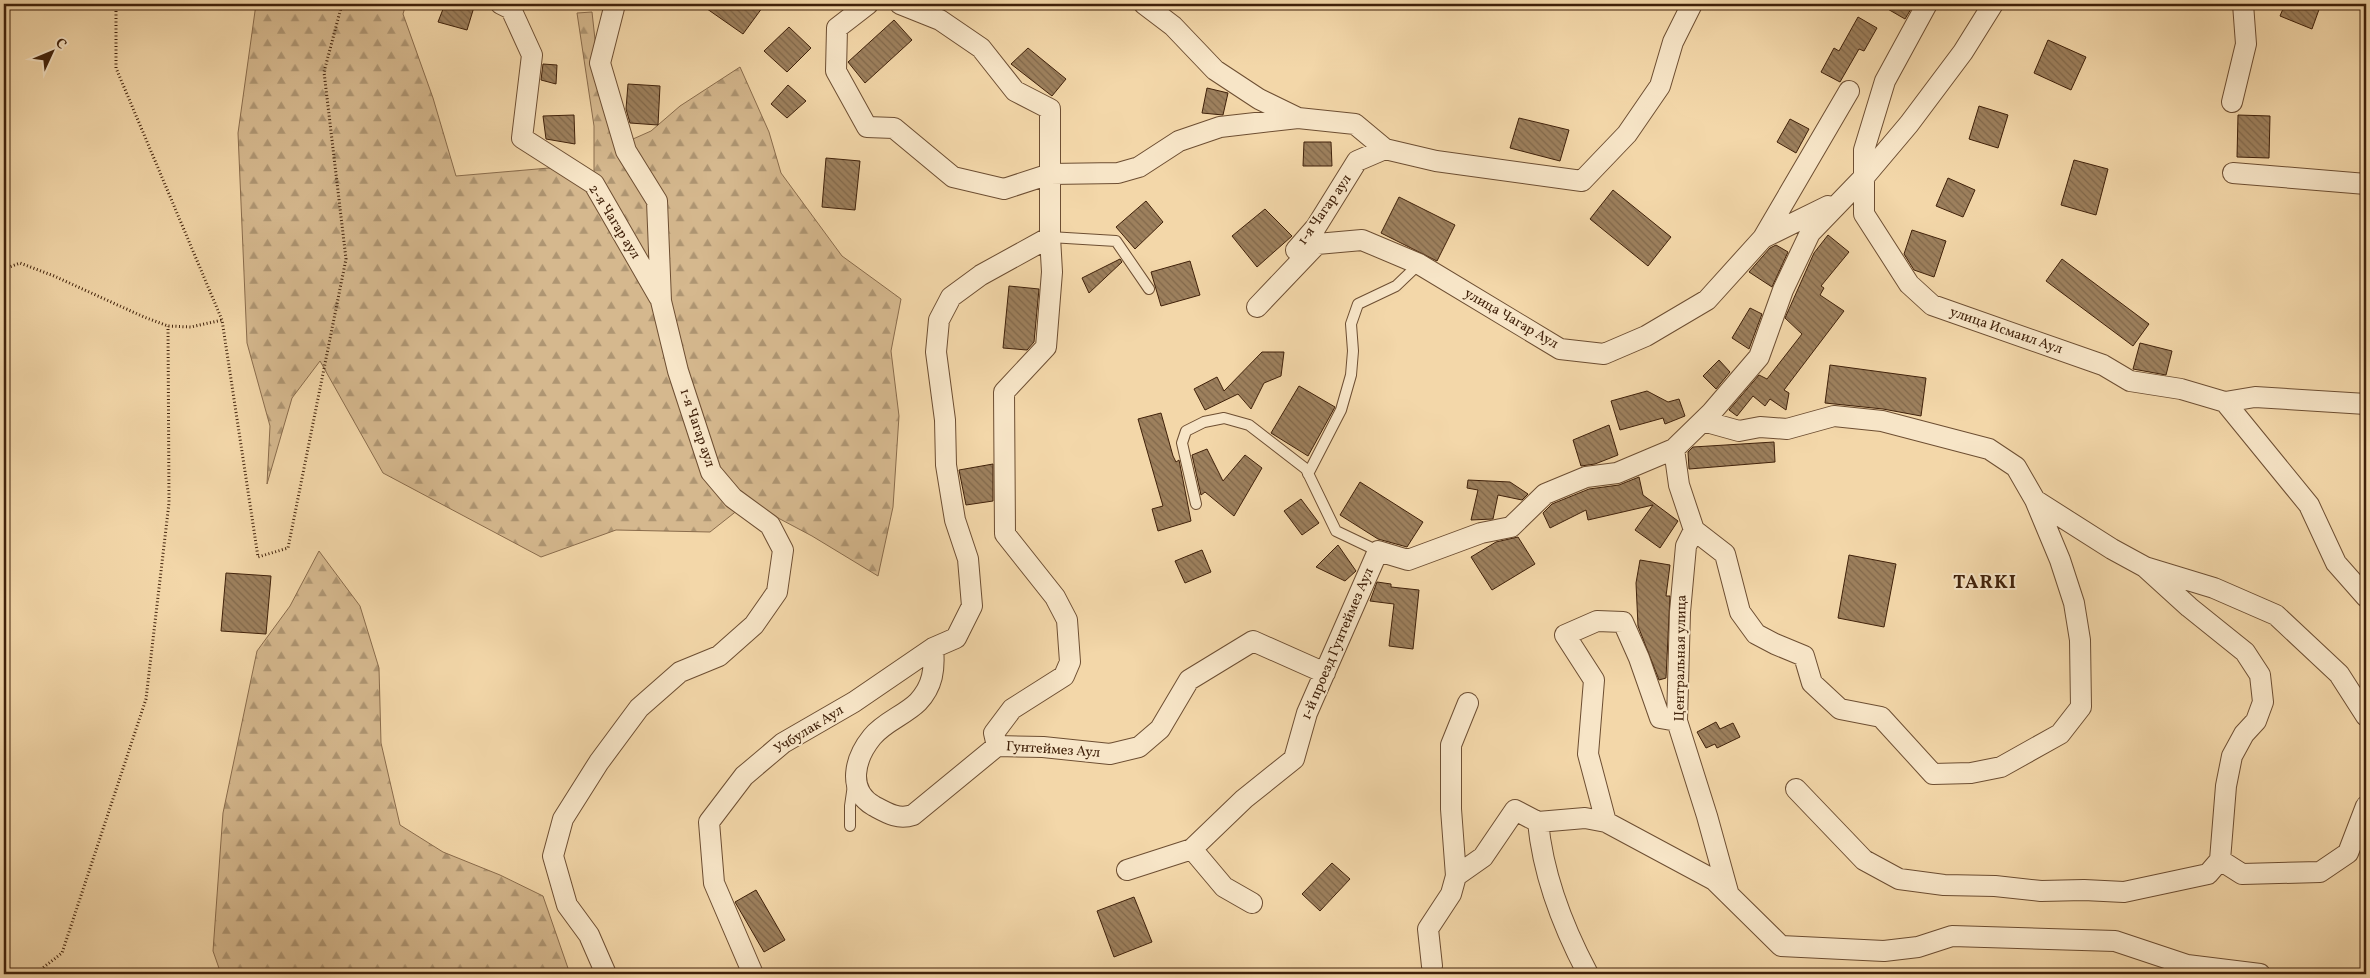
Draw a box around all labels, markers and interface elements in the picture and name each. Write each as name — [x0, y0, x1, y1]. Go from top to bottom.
north arrow — [28, 28, 78, 78]
text: С — [50, 34, 70, 54]
street label: 1-я Чагар аул — [1294, 171, 1357, 249]
street label: 2-я Чагар аул — [583, 181, 645, 263]
street label: улица Чагар Аул — [1460, 284, 1562, 354]
street label: улица Исмаил Аул — [1947, 303, 2065, 359]
street label: 1-я Чагар аул — [675, 386, 719, 470]
street label: 1-й проезд Гунтеймез Аул — [1297, 565, 1379, 723]
district label: TARKI — [1953, 570, 2017, 596]
street label: Центральная улица — [1670, 594, 1692, 722]
street label: Учбулак Аул — [771, 701, 848, 759]
street label: Гунтеймез Аул — [1005, 737, 1101, 763]

